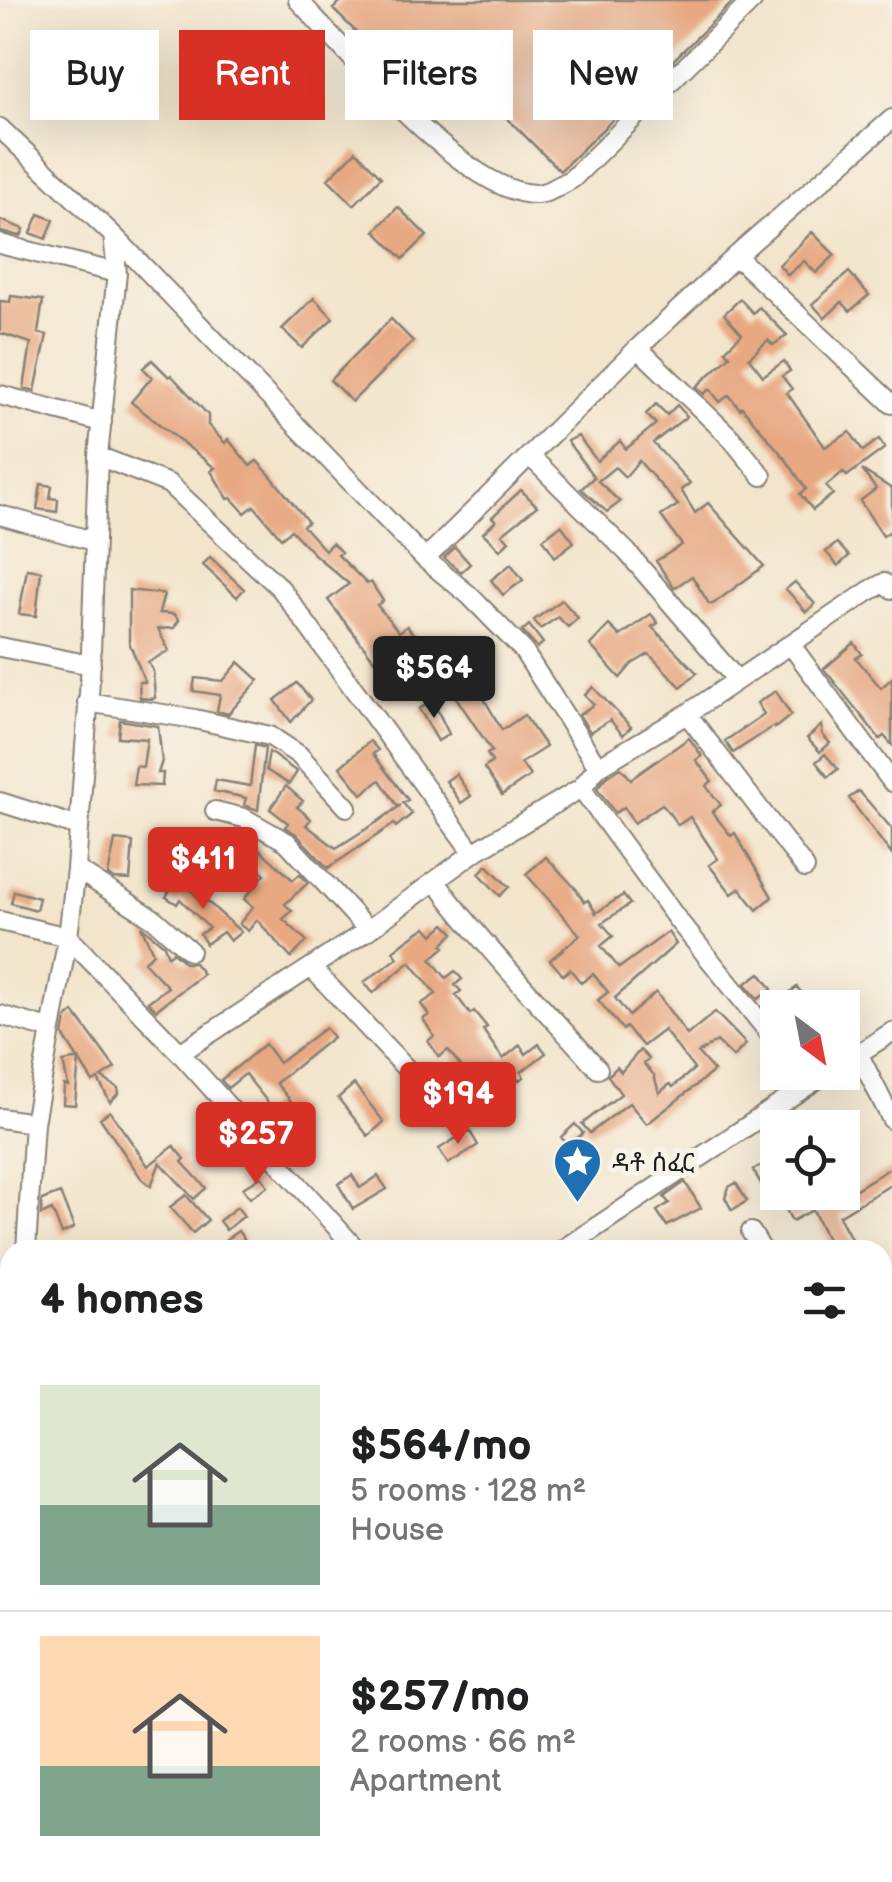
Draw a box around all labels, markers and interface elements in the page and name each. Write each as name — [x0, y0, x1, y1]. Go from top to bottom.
chip: Buy — [30, 30, 159, 120]
chip: Rent — [179, 30, 325, 120]
chip: Filters — [345, 30, 513, 120]
chip: New — [533, 30, 673, 120]
pin: $564 — [375, 636, 493, 721]
text: $564 — [395, 649, 473, 688]
pin: $411 — [144, 827, 262, 912]
text: $411 — [170, 840, 236, 879]
north arrow — [760, 990, 860, 1090]
map controls — [760, 990, 860, 1210]
pin: $194 — [399, 1062, 517, 1147]
text: $194 — [422, 1075, 494, 1114]
pin: $257 — [197, 1102, 315, 1187]
button: locate — [760, 1110, 860, 1210]
text: $257 — [218, 1115, 294, 1154]
place icon: ዳቶ ሰፈር — [551, 1136, 603, 1204]
place label: ዳቶ ሰፈር — [612, 1148, 695, 1179]
icon: filters — [797, 1273, 852, 1328]
text: 4 homes — [40, 1275, 204, 1326]
text: $564/mo — [350, 1421, 532, 1472]
icon: home — [120, 1425, 240, 1545]
text: 5 rooms · 128 m² — [350, 1472, 586, 1511]
text: House — [350, 1511, 444, 1550]
text: $257/mo — [350, 1672, 530, 1723]
icon: home — [120, 1676, 240, 1796]
text: 2 rooms · 66 m² — [350, 1723, 576, 1762]
text: Apartment — [350, 1762, 501, 1801]

